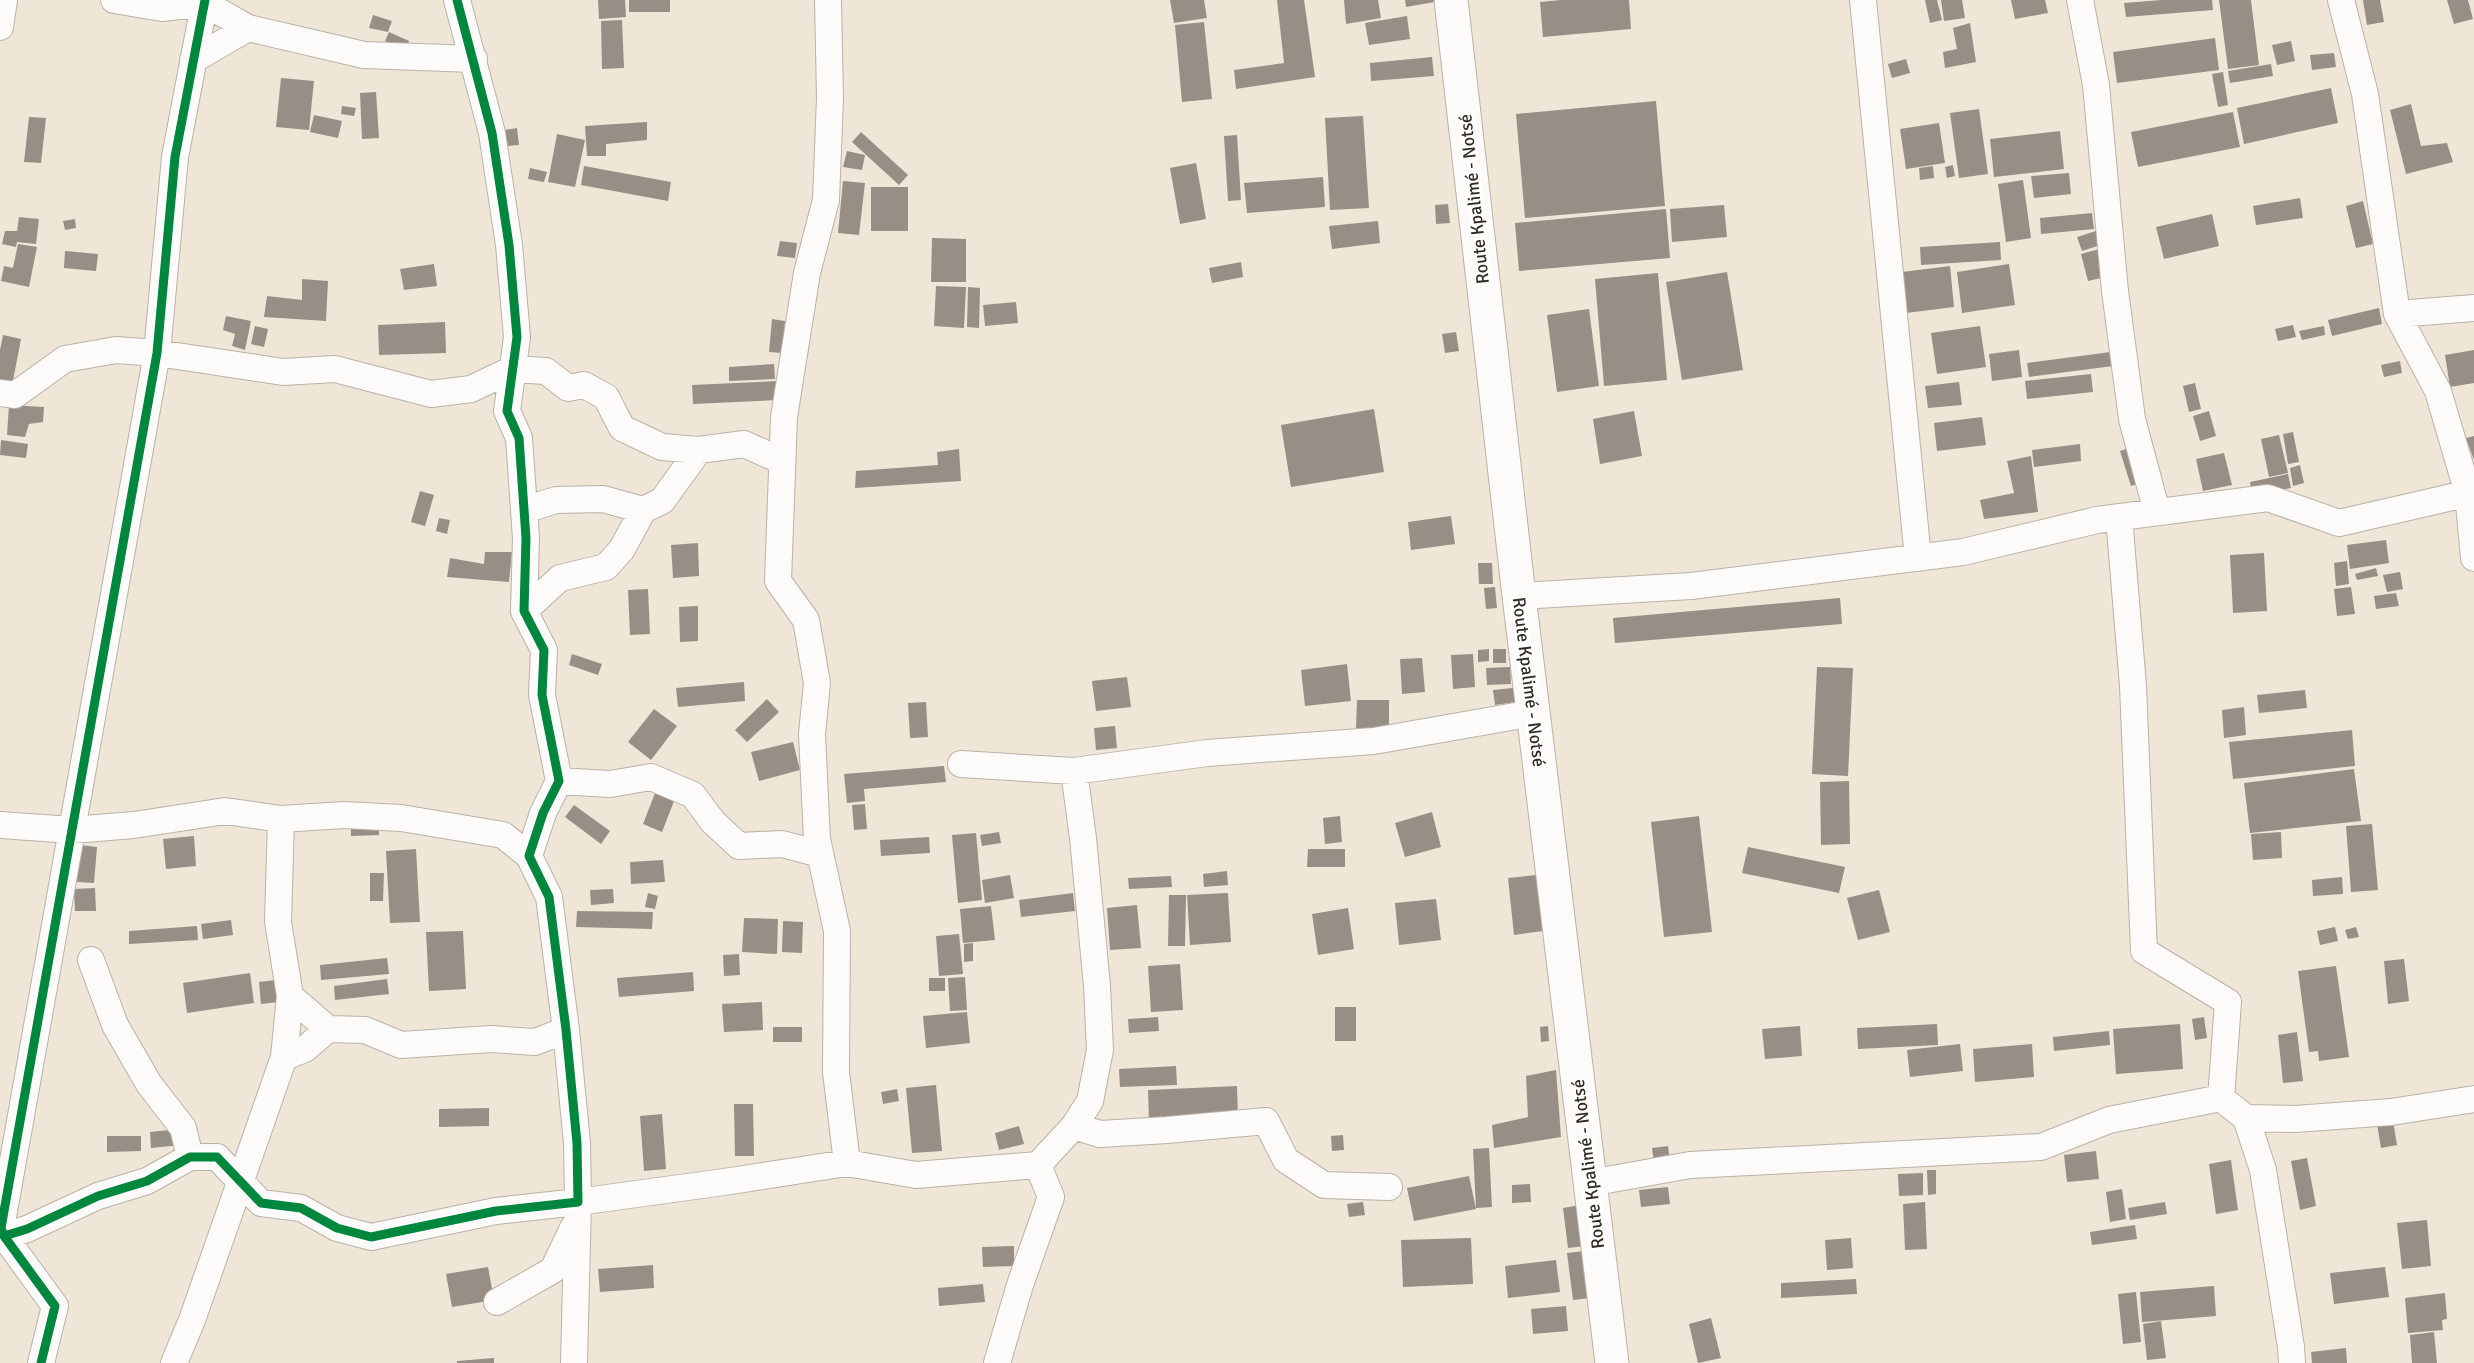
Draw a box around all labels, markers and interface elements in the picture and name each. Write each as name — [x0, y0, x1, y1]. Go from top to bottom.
street label: Route Kpalimé - Notsé — [1454, 113, 1494, 285]
street label: Route Kpalimé - Notsé — [1508, 596, 1550, 768]
street label: Route Kpalimé - Notsé — [1567, 1078, 1609, 1250]

